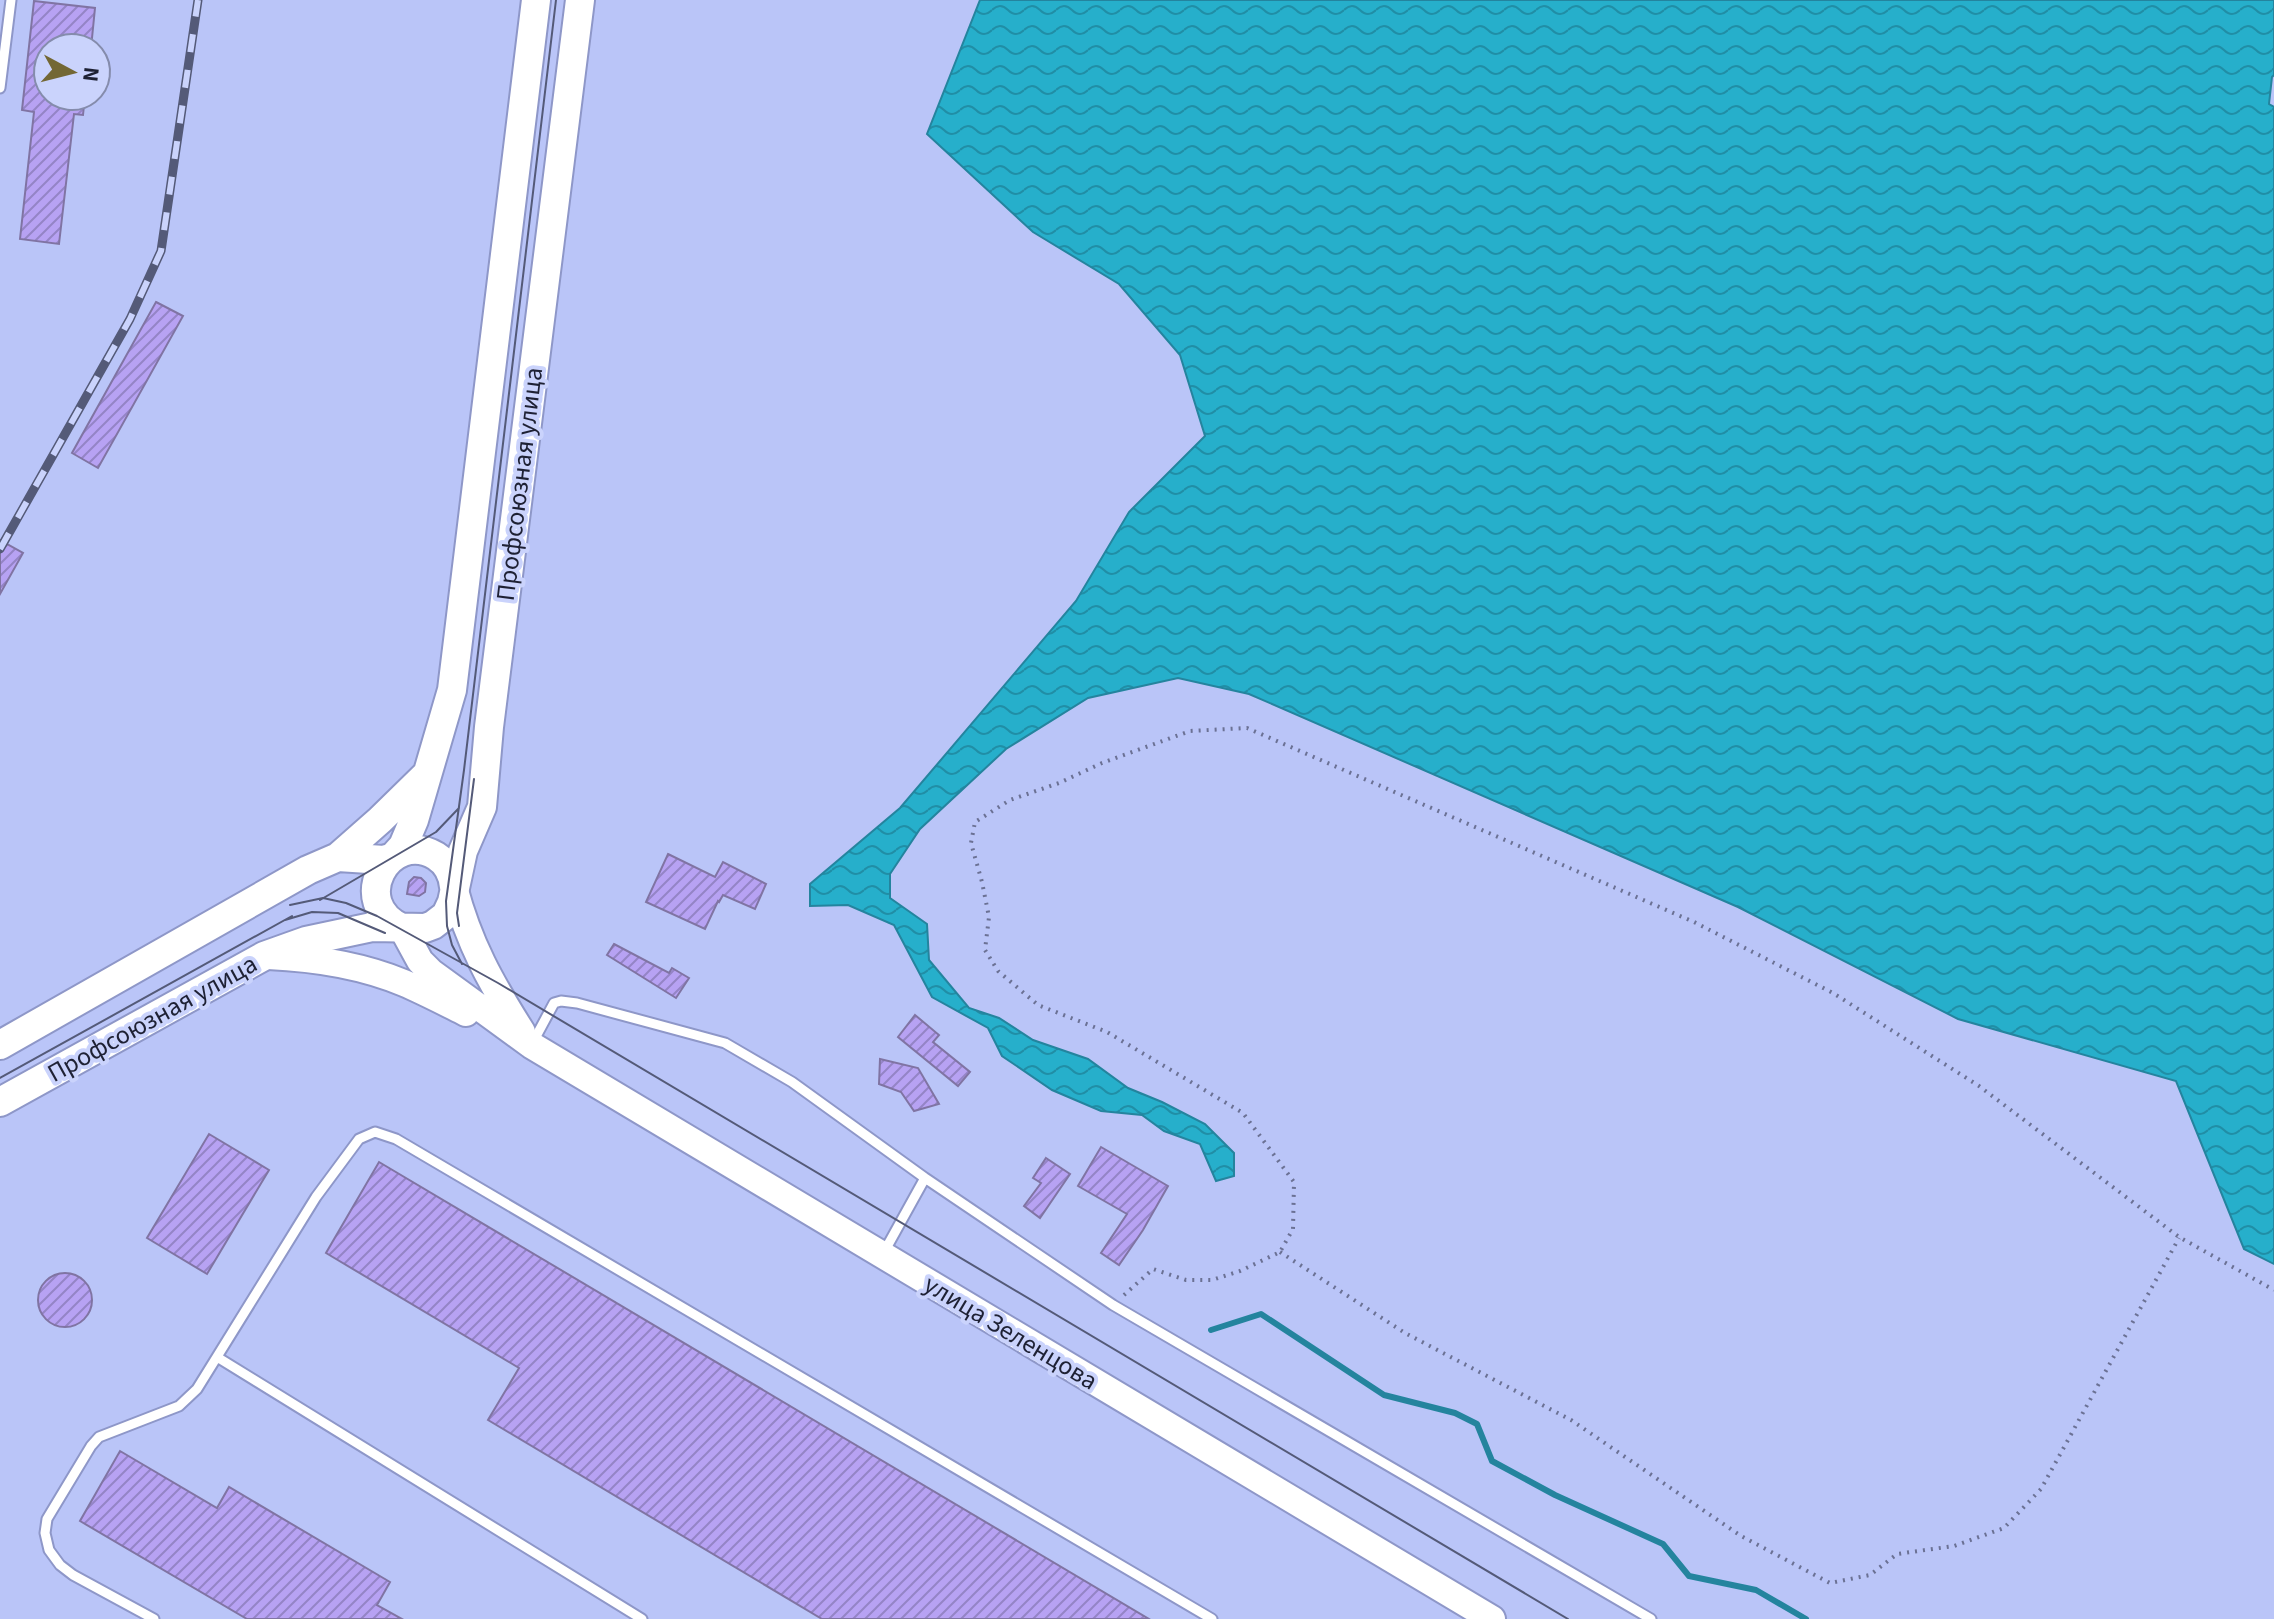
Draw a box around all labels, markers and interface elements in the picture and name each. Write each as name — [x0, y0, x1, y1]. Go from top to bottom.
north arrow — [32, 32, 112, 112]
text: N — [74, 65, 108, 84]
street label: Профсоюзная улица — [487, 365, 552, 603]
street label: Профсоюзная улица — [41, 945, 264, 1092]
street label: улица Зеленцова — [917, 1266, 1105, 1399]

